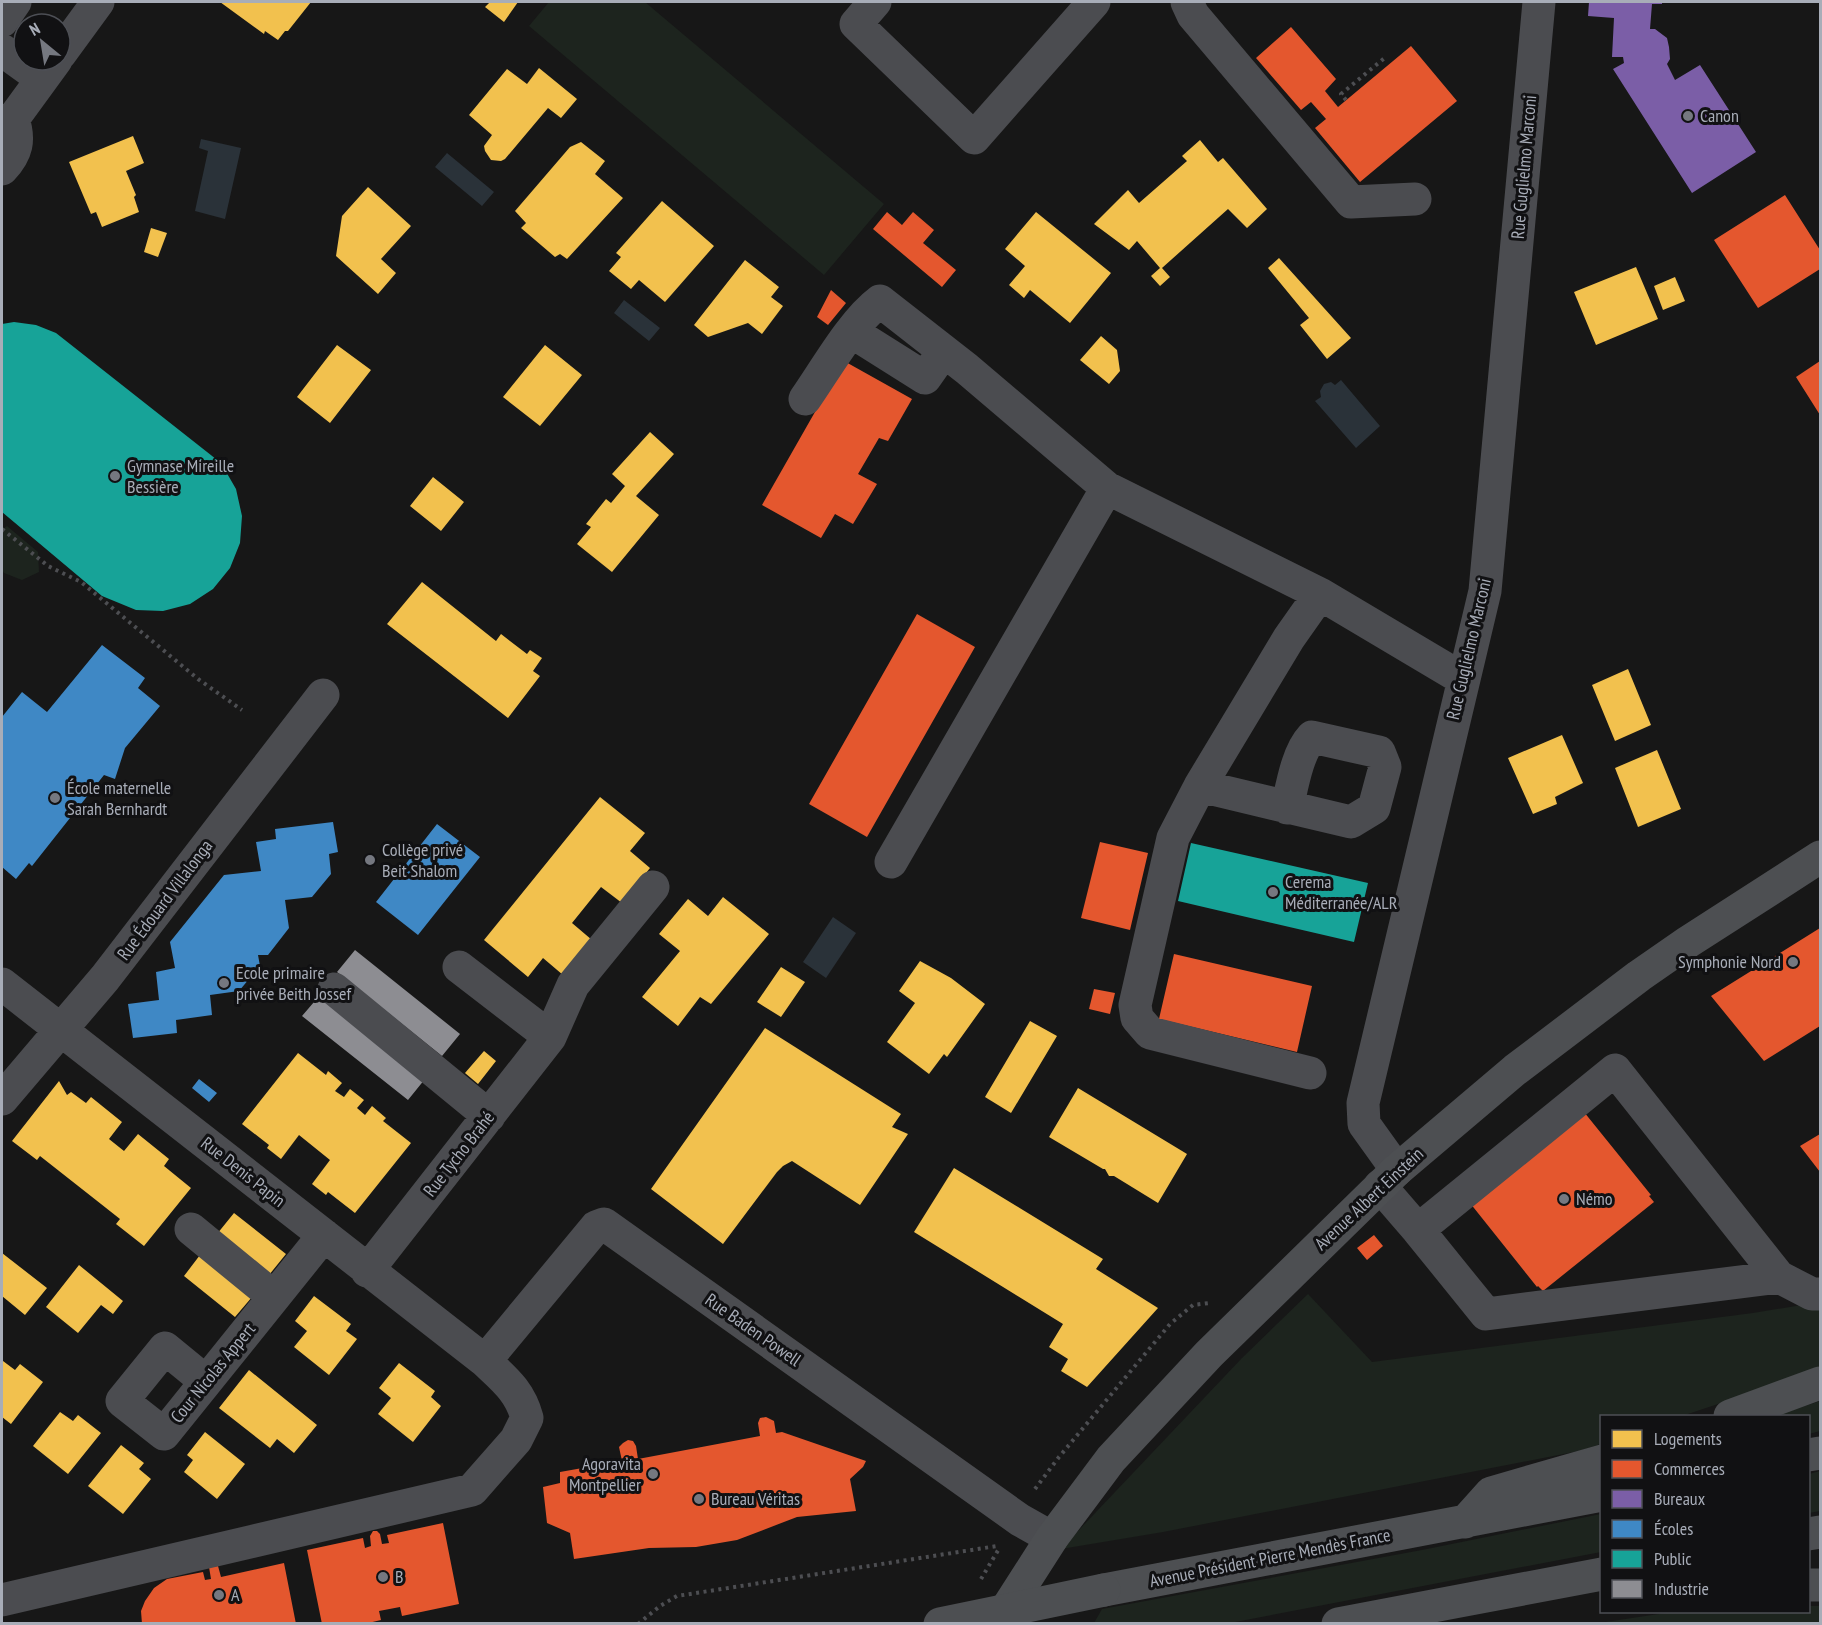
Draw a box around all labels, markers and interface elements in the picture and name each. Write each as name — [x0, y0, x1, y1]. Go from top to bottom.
north arrow — [12, 12, 72, 72]
text: N — [26, 18, 43, 40]
street label: Rue Guglielmo Marconi — [1506, 94, 1541, 240]
place label: Canon — [1700, 104, 1739, 127]
marker: Canon — [1681, 109, 1695, 123]
place label: Gymnase Mireille Bessière — [127, 454, 234, 498]
marker: Gymnase Mireille Bessière — [108, 469, 122, 483]
street label: Rue Guglielmo Marconi — [1441, 576, 1496, 722]
place label: École maternelle Sarah Bernhardt — [67, 776, 171, 820]
marker: École maternelle Sarah Bernhardt — [48, 791, 62, 805]
street label: Rue Édouard Villalonga — [112, 835, 217, 964]
place label: Collège privé Beit Shalom — [382, 838, 463, 882]
marker: Collège privé Beit Shalom — [363, 853, 377, 867]
place label: Cerema Méditerranée/ALR — [1285, 870, 1398, 914]
marker: Cerema Méditerranée/ALR — [1266, 885, 1280, 899]
place label: Symphonie Nord — [1678, 950, 1781, 973]
marker: Symphonie Nord — [1786, 955, 1800, 969]
place label: Ecole primaire privée Beith Jossef — [236, 961, 352, 1005]
marker: Ecole primaire privée Beith Jossef — [217, 976, 231, 990]
street label: Rue Tycho Brahé — [418, 1106, 499, 1201]
street label: Rue Denis Papin — [197, 1132, 290, 1212]
street label: Avenue Albert Einstein — [1309, 1142, 1428, 1255]
place label: Némo — [1576, 1187, 1613, 1210]
marker: Némo — [1557, 1192, 1571, 1206]
street label: Rue Baden Powell — [701, 1288, 806, 1372]
street label: Cour Nicolas Appert — [165, 1318, 260, 1427]
legend — [1600, 1415, 1810, 1613]
text: Logements — [1654, 1427, 1722, 1450]
place label: Agoravita Montpellier — [569, 1452, 641, 1496]
text: Commerces — [1654, 1457, 1725, 1480]
marker: Agoravita Montpellier — [646, 1467, 660, 1481]
place label: Bureau Véritas — [711, 1487, 800, 1510]
text: Bureaux — [1654, 1487, 1706, 1510]
marker: Bureau Véritas — [692, 1492, 706, 1506]
text: Écoles — [1654, 1517, 1693, 1540]
street label: Avenue Président Pierre Mendès France — [1148, 1523, 1392, 1592]
text: Public — [1654, 1547, 1692, 1570]
place label: B — [395, 1565, 403, 1588]
marker: B — [376, 1570, 390, 1584]
text: Industrie — [1654, 1577, 1709, 1600]
place label: A — [231, 1583, 240, 1606]
marker: A — [212, 1588, 226, 1602]

